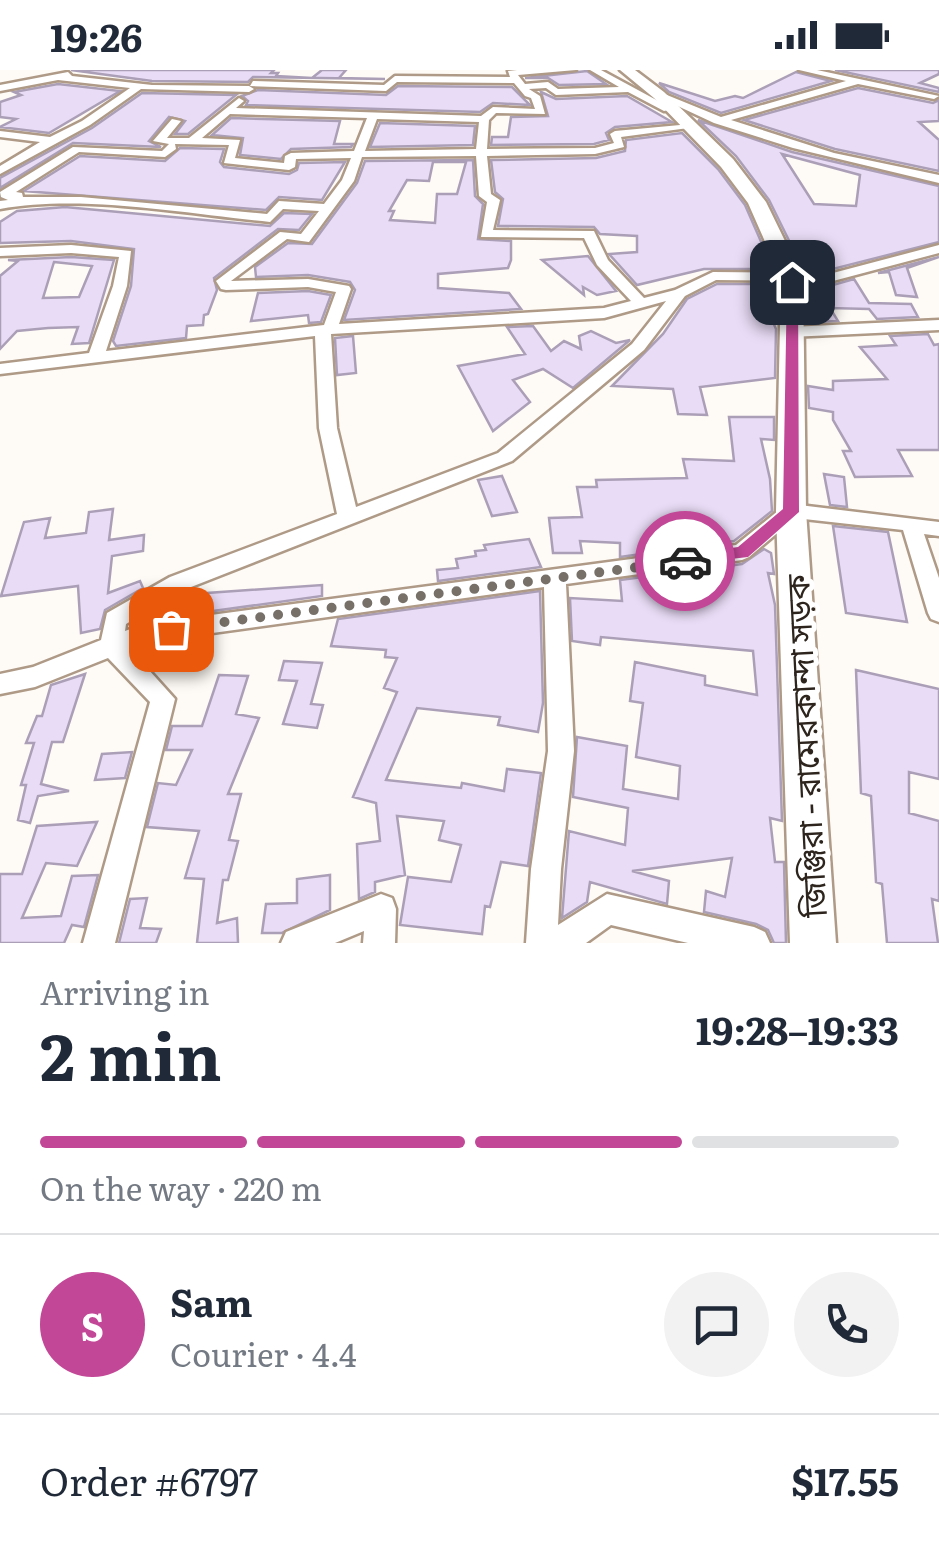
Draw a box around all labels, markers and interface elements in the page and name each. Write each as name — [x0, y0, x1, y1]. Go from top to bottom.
text: 19:26 — [50, 7, 143, 64]
pin — [750, 240, 835, 325]
icon: home — [765, 255, 820, 310]
courier — [635, 511, 735, 611]
icon: car — [658, 534, 713, 589]
street label: জিঞ্জিরা - রামেরকান্দা সড়ক — [771, 572, 837, 920]
pin — [129, 587, 214, 672]
icon: bag — [144, 602, 199, 657]
text: Arriving in — [40, 967, 210, 1015]
text: 19:28–19:33 — [696, 1000, 899, 1057]
text: 2 min — [40, 1004, 222, 1101]
text: On the way · 220 m — [40, 1163, 322, 1211]
text: Sam — [170, 1272, 253, 1329]
button: chat — [664, 1272, 769, 1377]
button: phone — [794, 1272, 899, 1377]
text: S — [81, 1296, 104, 1353]
text: Courier · 4.4 — [170, 1329, 357, 1377]
text: Order #6797 — [40, 1451, 258, 1508]
text: $17.55 — [791, 1451, 899, 1508]

